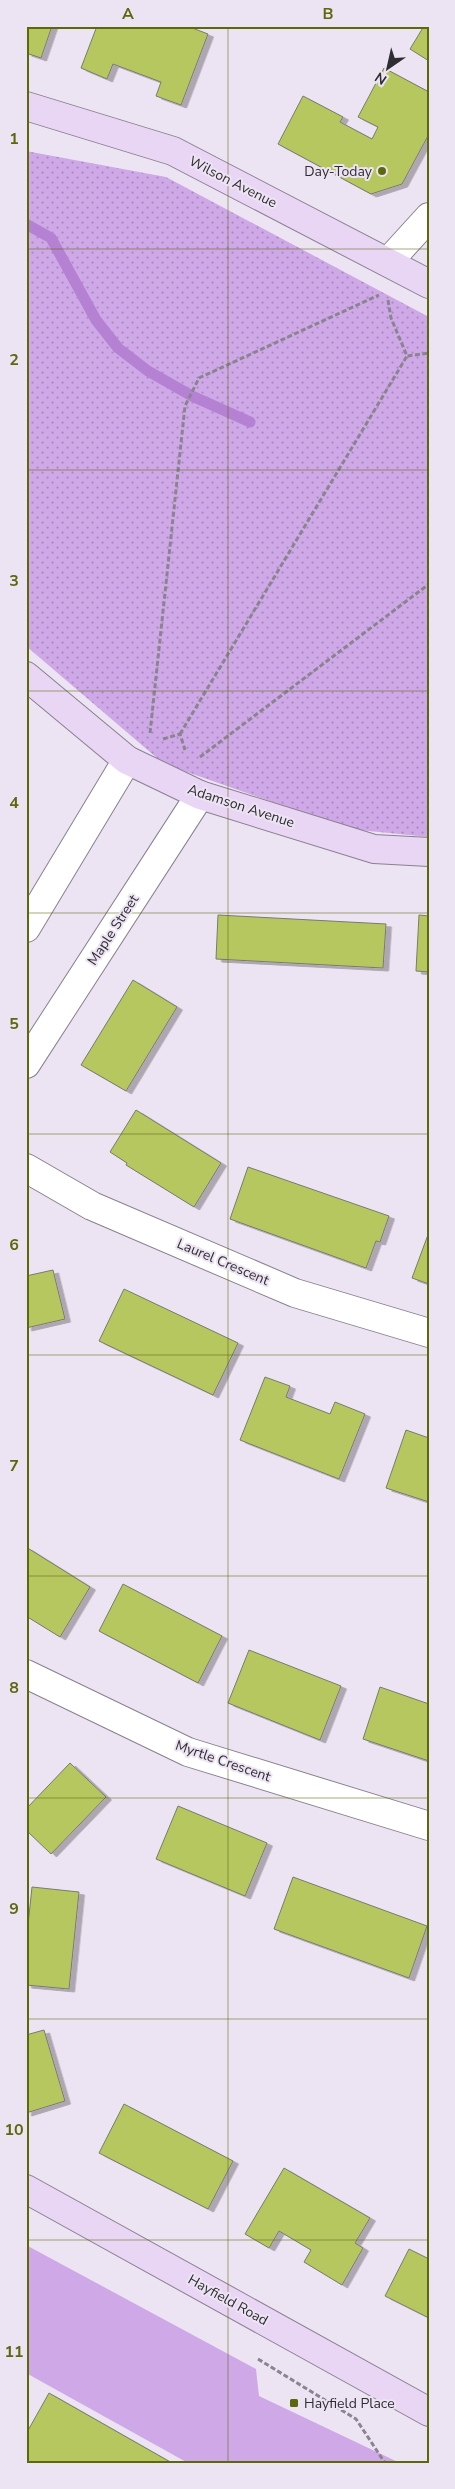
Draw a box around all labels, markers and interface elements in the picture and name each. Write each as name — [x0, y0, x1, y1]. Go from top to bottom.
text: A — [122, 3, 134, 25]
text: B — [322, 3, 334, 25]
north arrow — [362, 42, 412, 92]
text: N — [371, 68, 391, 89]
text: 1 — [9, 128, 19, 150]
street label: Wilson Avenue — [186, 152, 280, 212]
place label: Day-Today — [304, 162, 373, 181]
marker: Day-Today — [376, 165, 388, 177]
text: 2 — [9, 349, 19, 371]
text: 3 — [9, 570, 19, 592]
street label: Adamson Avenue — [185, 780, 297, 832]
text: 4 — [9, 792, 19, 814]
street label: Maple Street — [83, 891, 143, 969]
text: 5 — [9, 1013, 19, 1035]
text: 6 — [9, 1234, 19, 1256]
street label: Laurel Crescent — [174, 1234, 272, 1290]
text: 7 — [9, 1455, 19, 1477]
text: 8 — [9, 1677, 19, 1699]
street label: Myrtle Crescent — [173, 1736, 273, 1786]
text: 9 — [9, 1898, 19, 1920]
text: 10 — [4, 2119, 24, 2141]
street label: Hayfield Road — [184, 2270, 272, 2330]
text: 11 — [4, 2341, 24, 2363]
place label: Hayfield Place — [304, 2394, 395, 2413]
marker: Hayfield Place — [288, 2397, 300, 2409]

